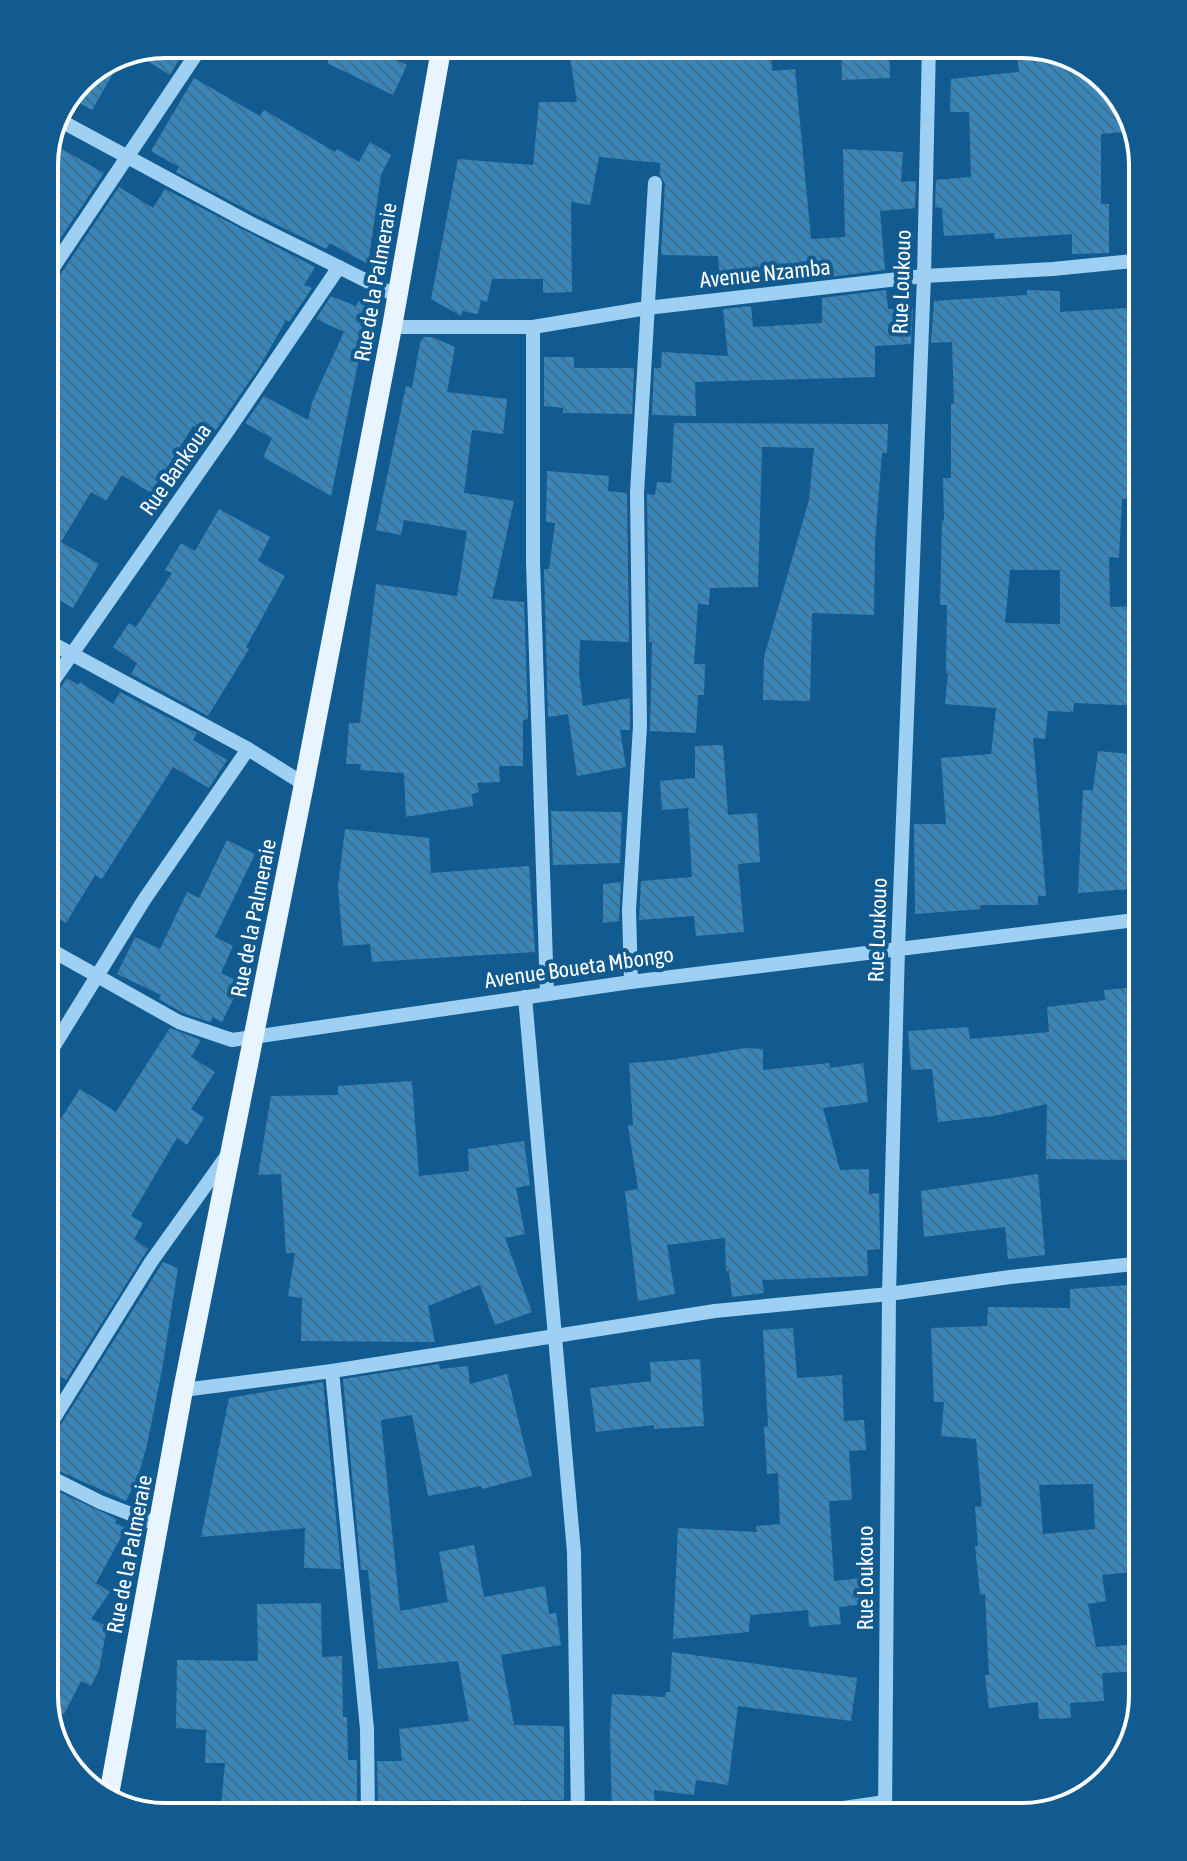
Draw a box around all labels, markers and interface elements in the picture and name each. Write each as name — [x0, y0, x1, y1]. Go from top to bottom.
street label: Rue de la Palmeraie — [348, 201, 402, 363]
street label: Rue Loukouo — [886, 229, 916, 335]
street label: Avenue Nzamba — [698, 253, 832, 293]
street label: Rue Bankoua — [134, 418, 216, 520]
street label: Rue de la Palmeraie — [225, 837, 281, 999]
street label: Rue Loukouo — [862, 877, 892, 983]
street label: Avenue Boueta Mbongo — [483, 941, 675, 993]
street label: Rue de la Palmeraie — [101, 1473, 157, 1635]
street label: Rue Loukouo — [852, 1526, 878, 1630]

